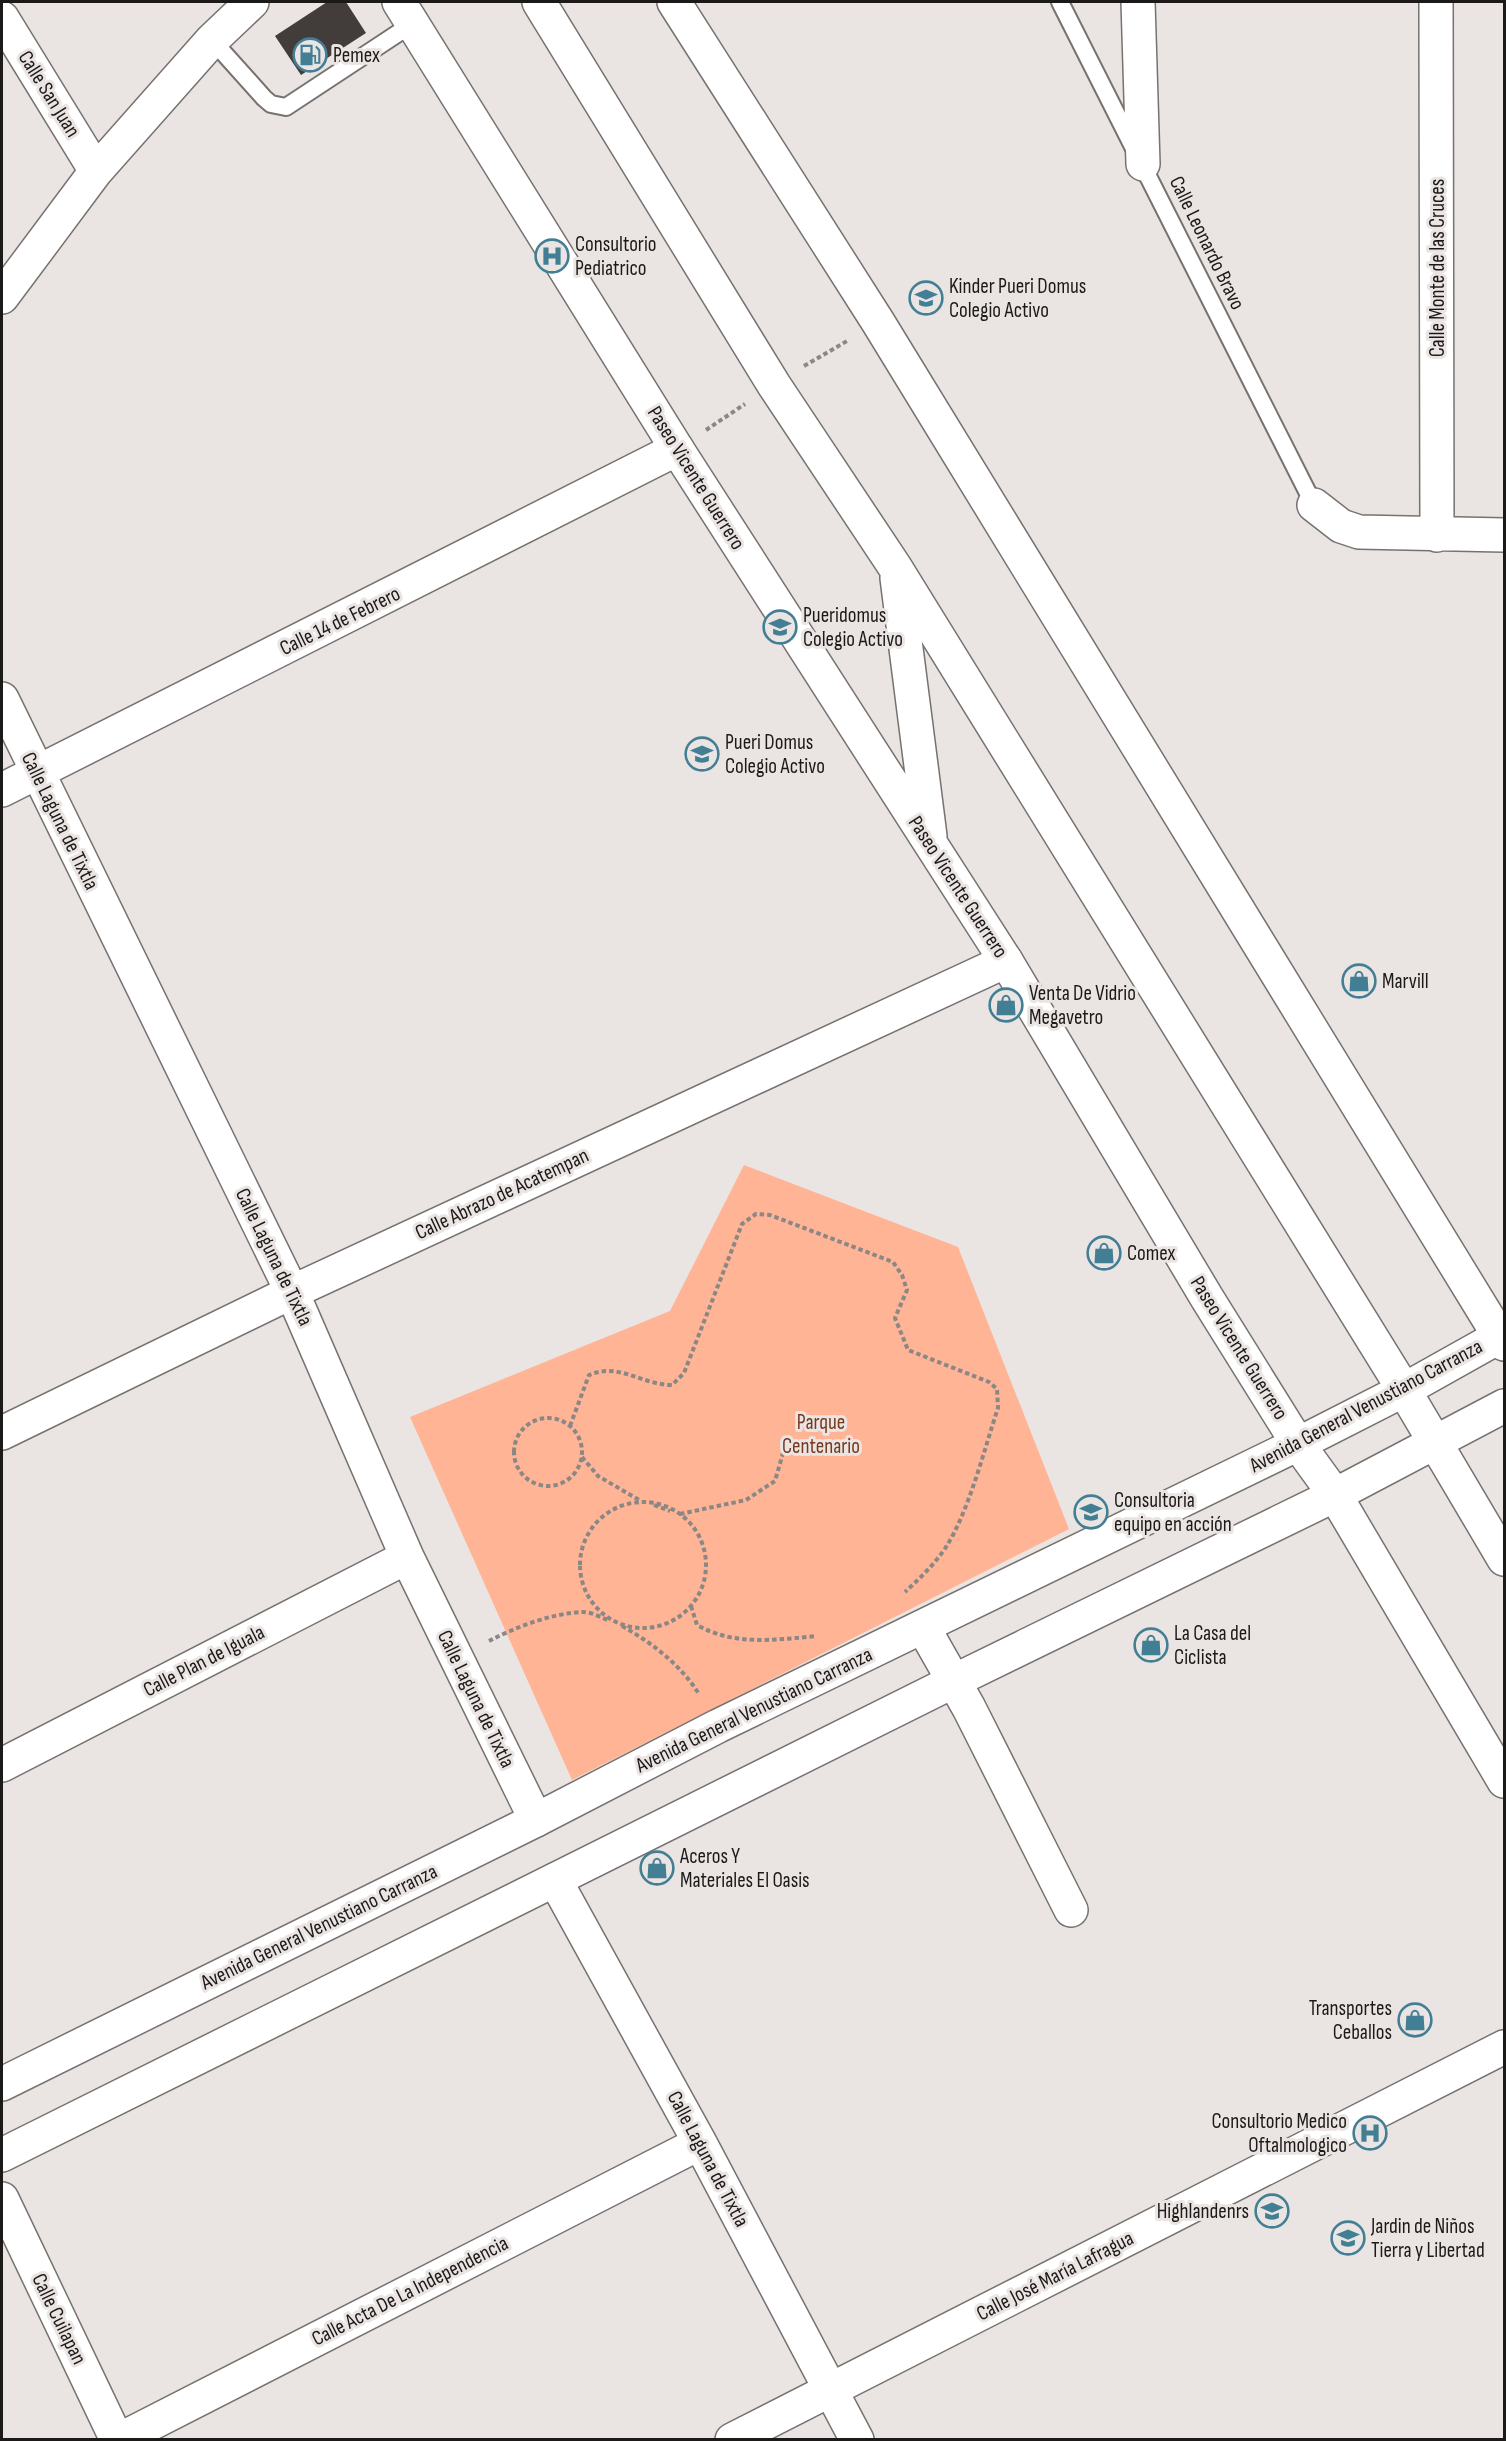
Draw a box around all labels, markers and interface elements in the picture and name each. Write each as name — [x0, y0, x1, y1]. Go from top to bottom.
fuel station icon: Pemex — [292, 37, 328, 73]
place label: Pemex — [333, 43, 380, 68]
street label: Calle San Juan — [13, 46, 85, 142]
street label: Calle Leonardo Bravo — [1164, 172, 1250, 314]
street label: Calle Monte de las Cruces — [1425, 179, 1450, 357]
place label: Consultorio Pediatrico — [575, 232, 657, 281]
hospital icon: Consultorio Pediatrico — [534, 238, 570, 274]
place label: Kinder Pueri Domus Colegio Activo — [949, 274, 1086, 323]
school or university icon: Kinder Pueri Domus Colegio Activo — [908, 280, 944, 316]
street label: Paseo Vicente Guerrero — [642, 402, 750, 554]
street label: Calle 14 de Febrero — [276, 581, 404, 661]
place label: Pueridomus Colegio Activo — [803, 603, 903, 652]
school or university icon: Pueridomus Colegio Activo — [762, 609, 798, 645]
place label: Pueri Domus Colegio Activo — [725, 730, 825, 779]
school or university icon: Pueri Domus Colegio Activo — [684, 736, 720, 772]
street label: Calle Laguna de Tixtla — [16, 748, 104, 894]
street label: Paseo Vicente Guerrero — [903, 811, 1013, 963]
shop icon: Marvill — [1341, 963, 1377, 999]
place label: Marvill — [1382, 969, 1429, 994]
place label: Venta De Vidrio Megavetro — [1029, 981, 1136, 1030]
shop icon: Venta De Vidrio Megavetro — [988, 987, 1024, 1023]
street label: Calle Abrazo de Acatempan — [411, 1143, 593, 1245]
street label: Calle Laguna de Tixtla — [230, 1184, 318, 1330]
shop icon: Comex — [1086, 1235, 1122, 1271]
place label: Comex — [1127, 1241, 1175, 1266]
street label: Paseo Vicente Guerrero — [1185, 1272, 1293, 1424]
street label: Avenida General Venustiano Carranza — [1244, 1334, 1487, 1479]
park label: Parque Centenario — [782, 1410, 860, 1459]
place label: Consultoria equipo en acción — [1114, 1488, 1232, 1537]
school or university icon: Consultoria equipo en acción — [1073, 1494, 1109, 1530]
street label: Calle Plan de Iguala — [139, 1620, 269, 1702]
place label: La Casa del Ciclista — [1174, 1621, 1251, 1670]
street label: Calle Laguna de Tixtla — [432, 1626, 520, 1772]
shop icon: La Casa del Ciclista — [1133, 1627, 1169, 1663]
street label: Avenida General Venustiano Carranza — [631, 1642, 876, 1779]
place label: Aceros Y Materiales El Oasis — [679, 1844, 810, 1893]
shop icon: Aceros Y Materiales El Oasis — [639, 1850, 675, 1886]
street label: Avenida General Venustiano Carranza — [196, 1859, 441, 1996]
place label: Transportes Ceballos — [1309, 1996, 1392, 2045]
shop icon: Transportes Ceballos — [1397, 2002, 1433, 2038]
street label: Calle Laguna de Tixtla — [662, 2087, 754, 2231]
place label: Consultorio Medico Oftalmologico — [1212, 2109, 1347, 2158]
hospital icon: Consultorio Medico Oftalmologico — [1352, 2115, 1388, 2151]
school or university icon: Highlandenrs — [1254, 2193, 1290, 2229]
place label: Highlandenrs — [1157, 2199, 1249, 2224]
place label: Jardin de Niños Tierra y Libertad — [1370, 2214, 1485, 2263]
school or university icon: Jardin de Niños Tierra y Libertad — [1330, 2220, 1366, 2256]
street label: Calle José María Lafragua — [972, 2226, 1138, 2326]
street label: Calle Acta De La Independencia — [308, 2231, 512, 2351]
street label: Calle Cuilapan — [26, 2269, 92, 2369]

